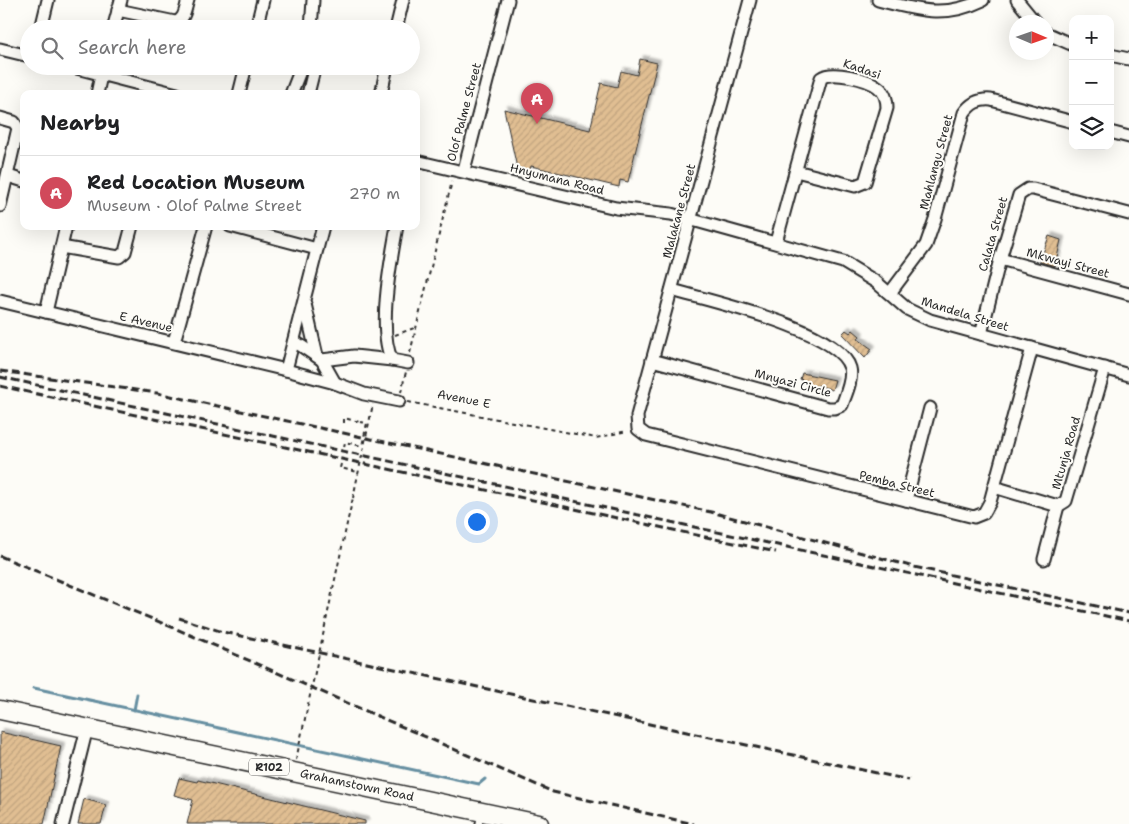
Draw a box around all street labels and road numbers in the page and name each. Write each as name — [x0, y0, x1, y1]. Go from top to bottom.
street label: Kadasi — [841, 55, 883, 83]
street label: Olof Palme Street — [443, 61, 485, 163]
street label: Mahlangu Street — [916, 113, 956, 211]
street label: Hnyumana Road — [508, 160, 606, 199]
street label: Malakane Street — [659, 162, 699, 260]
street label: Calata Street — [975, 195, 1011, 273]
street label: Mkwayi Street — [1025, 244, 1111, 282]
street label: Mandela Street — [919, 293, 1011, 335]
street label: E Avenue — [118, 308, 174, 336]
street label: Mnyazi Circle — [753, 365, 833, 401]
street label: Avenue E — [436, 386, 492, 412]
street label: Mtunja Road — [1048, 414, 1084, 491]
street label: Pemba Street — [858, 467, 936, 501]
road number: R102 — [249, 759, 289, 776]
street label: Grahamstown Road — [299, 765, 416, 805]

